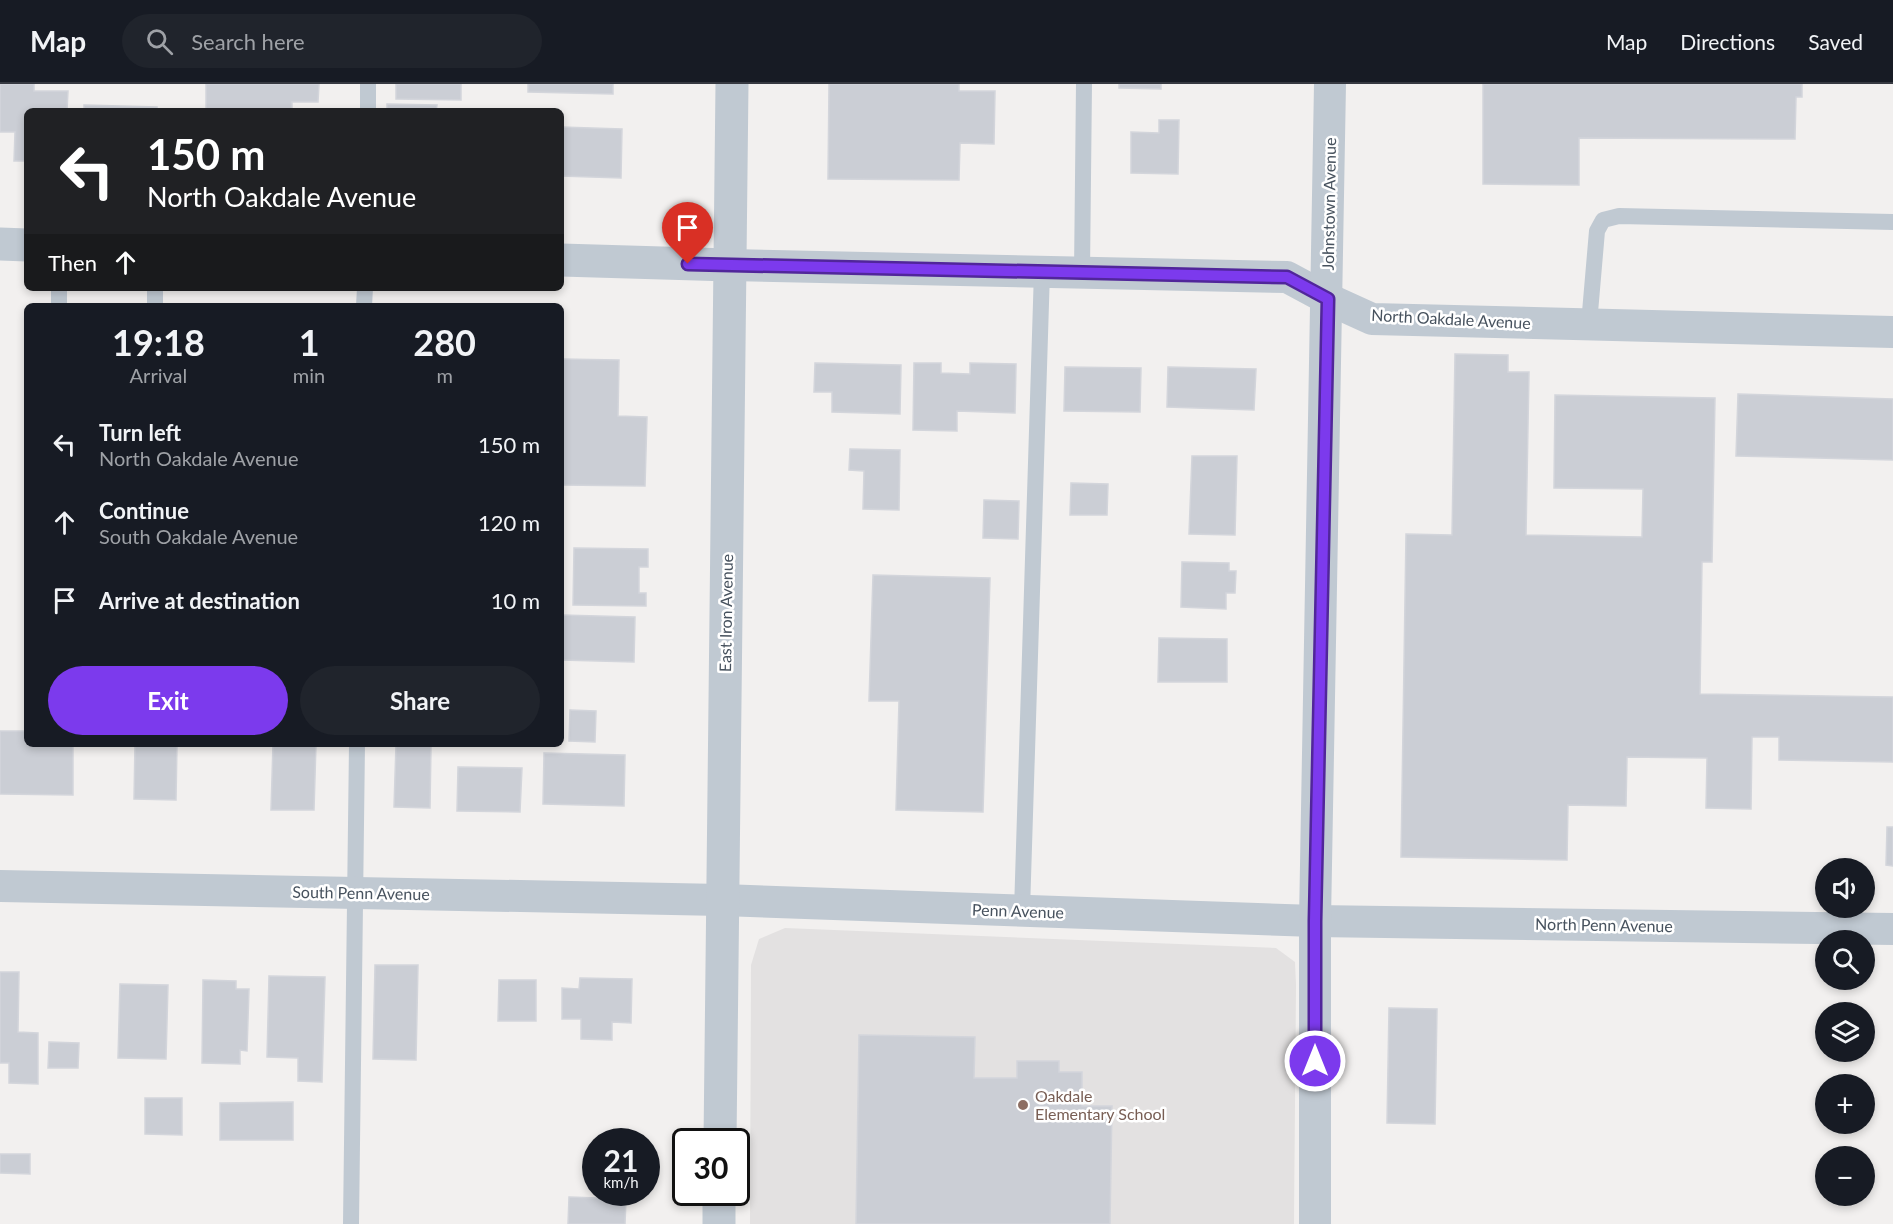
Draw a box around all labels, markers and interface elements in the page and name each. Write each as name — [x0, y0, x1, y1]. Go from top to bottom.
search box — [122, 14, 542, 68]
text: Map — [30, 24, 86, 58]
icon: search — [143, 25, 176, 58]
text: Search here — [191, 28, 305, 55]
text: Map — [1606, 29, 1647, 54]
text: Directions — [1680, 29, 1775, 54]
text: Saved — [1808, 29, 1863, 54]
text: 150 m — [147, 129, 265, 179]
icon: left — [48, 132, 126, 210]
street label: Johnstown Avenue — [1318, 137, 1339, 271]
text: North Oakdale Avenue — [147, 180, 416, 213]
pin — [662, 202, 713, 264]
icon: arrive — [671, 211, 704, 244]
icon: ahead — [109, 246, 142, 279]
text: Then — [48, 249, 97, 276]
street label: North Oakdale Avenue — [1371, 305, 1531, 332]
text: 19:18 — [112, 320, 205, 364]
text: 1 — [299, 320, 320, 364]
text: 280 — [413, 320, 476, 364]
text: Arrival — [130, 363, 187, 387]
text: min — [293, 363, 325, 387]
text: m — [436, 363, 453, 387]
text: Turn left — [99, 419, 181, 446]
icon: left — [48, 428, 81, 461]
text: 150 m — [478, 431, 540, 458]
text: North Oakdale Avenue — [99, 446, 298, 470]
text: Continue — [99, 497, 189, 524]
icon: ahead — [48, 506, 81, 539]
text: 120 m — [478, 509, 540, 536]
text: South Oakdale Avenue — [99, 524, 298, 548]
street label: East Iron Avenue — [715, 554, 736, 672]
icon: arrive — [48, 584, 81, 617]
text: Arrive at destination — [99, 587, 300, 614]
text: 10 m — [491, 587, 540, 614]
button: Exit — [48, 666, 288, 735]
button: Share — [300, 666, 540, 735]
map controls — [1815, 858, 1875, 1206]
button: sound — [1815, 858, 1875, 918]
street label: South Penn Avenue — [292, 882, 430, 903]
street label: Penn Avenue — [972, 899, 1064, 922]
street label: North Penn Avenue — [1535, 914, 1673, 935]
button: search — [1815, 930, 1875, 990]
button: layers — [1815, 1002, 1875, 1062]
position arrow — [1283, 1029, 1347, 1093]
button: + — [1815, 1074, 1875, 1134]
place label: Oakdale Elementary School — [1035, 1086, 1165, 1123]
marker: Oakdale Elementary School — [1016, 1098, 1030, 1112]
speed limit sign: 30 — [672, 1128, 750, 1206]
text: 21 — [604, 1142, 638, 1178]
button: − — [1815, 1146, 1875, 1206]
text: km/h — [603, 1173, 639, 1191]

